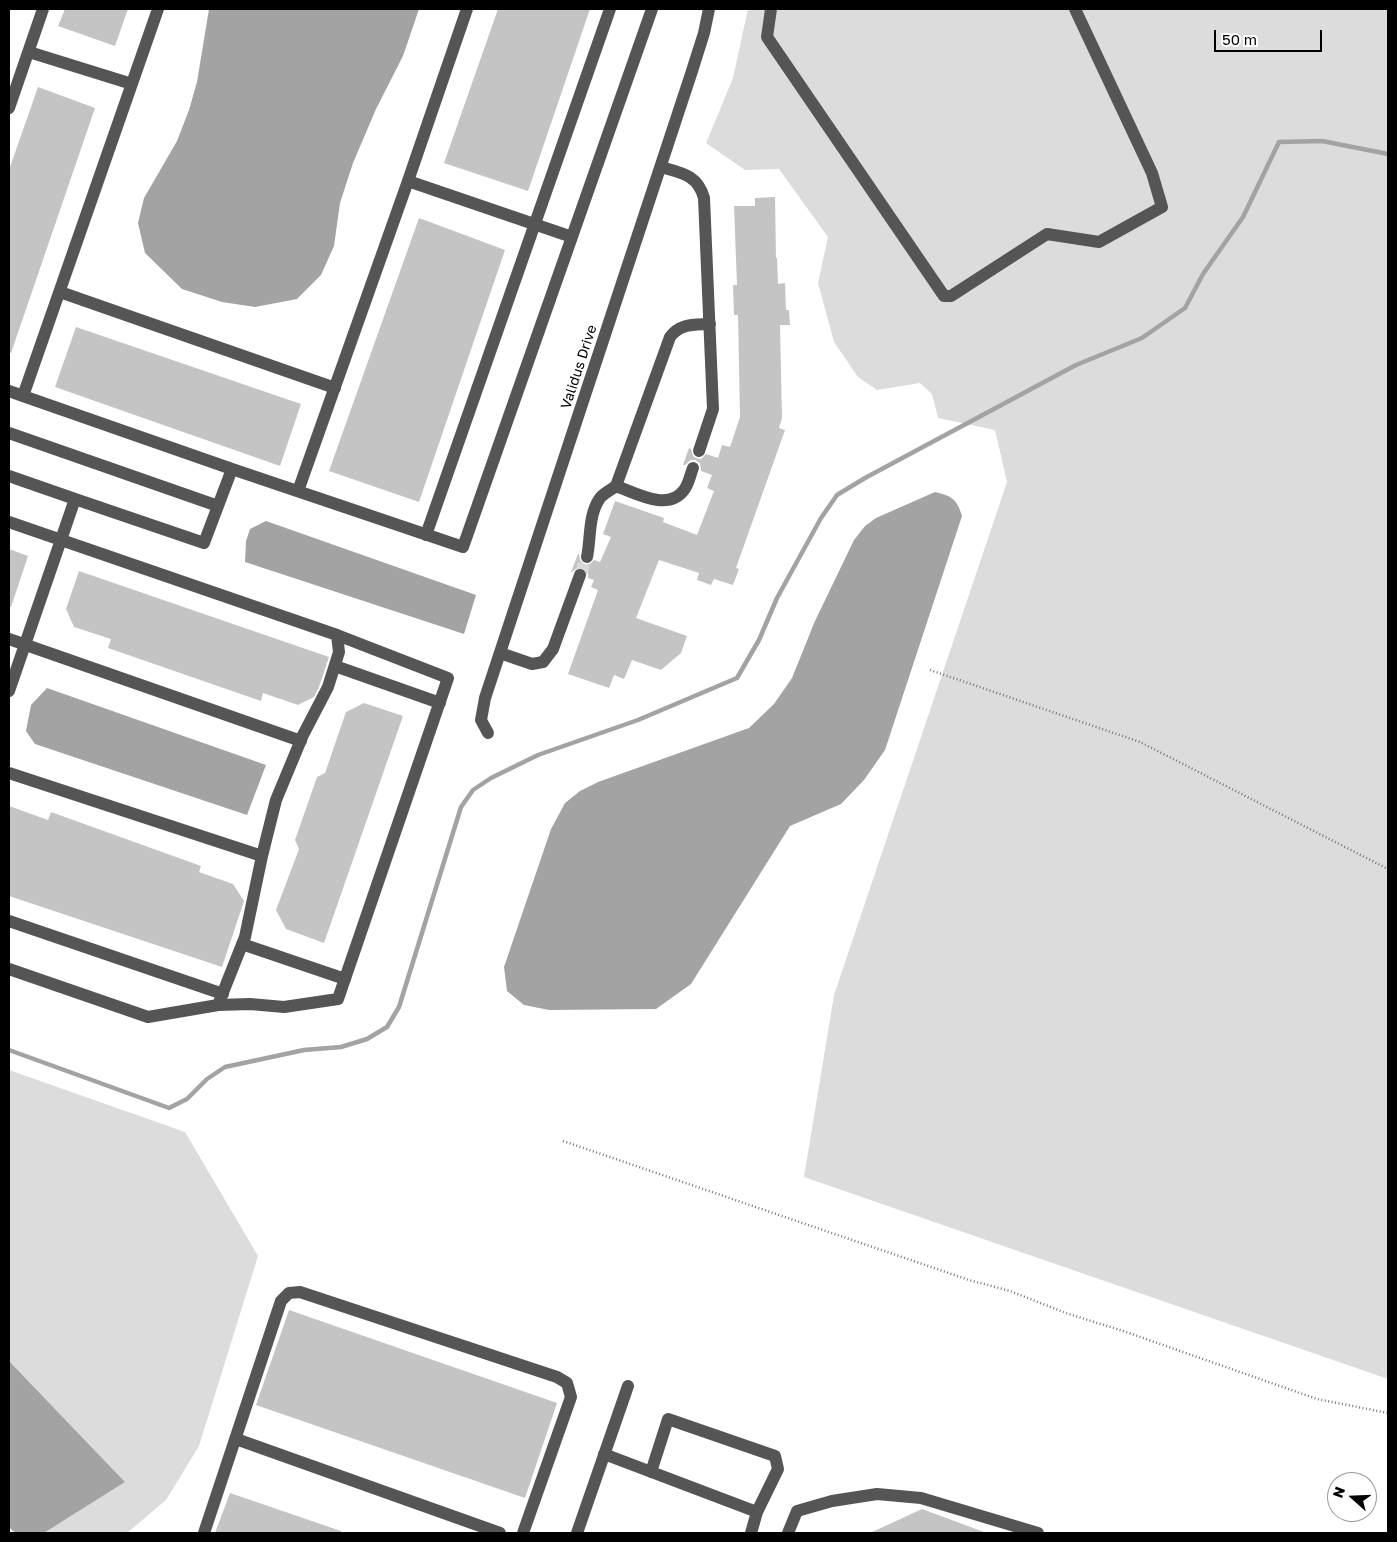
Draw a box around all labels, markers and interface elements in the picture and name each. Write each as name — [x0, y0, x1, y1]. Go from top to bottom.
scale bar — [1217, 20, 1324, 52]
text: 50 m — [1222, 30, 1257, 48]
street label: Validus Drive — [558, 323, 600, 411]
north arrow — [1327, 1472, 1377, 1522]
text: N — [1329, 1484, 1348, 1500]

